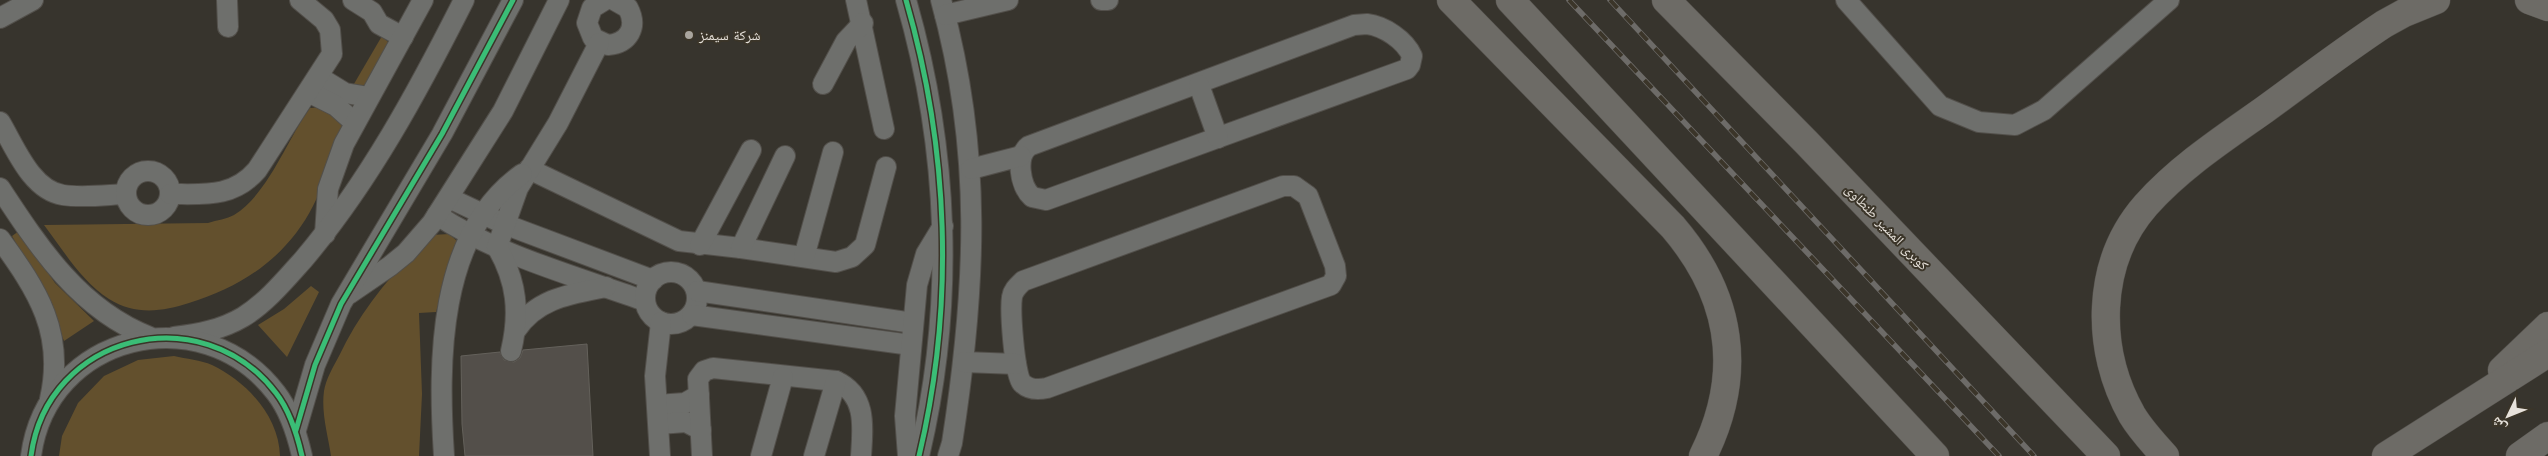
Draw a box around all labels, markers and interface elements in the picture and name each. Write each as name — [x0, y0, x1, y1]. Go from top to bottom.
place label: شركة سيمنز — [698, 27, 761, 44]
marker: شركة سيمنز — [683, 29, 695, 41]
street label: كوبرى المشير طنطاوى — [1841, 181, 1932, 274]
north arrow — [2483, 391, 2533, 441]
text: ش — [2487, 413, 2510, 436]

